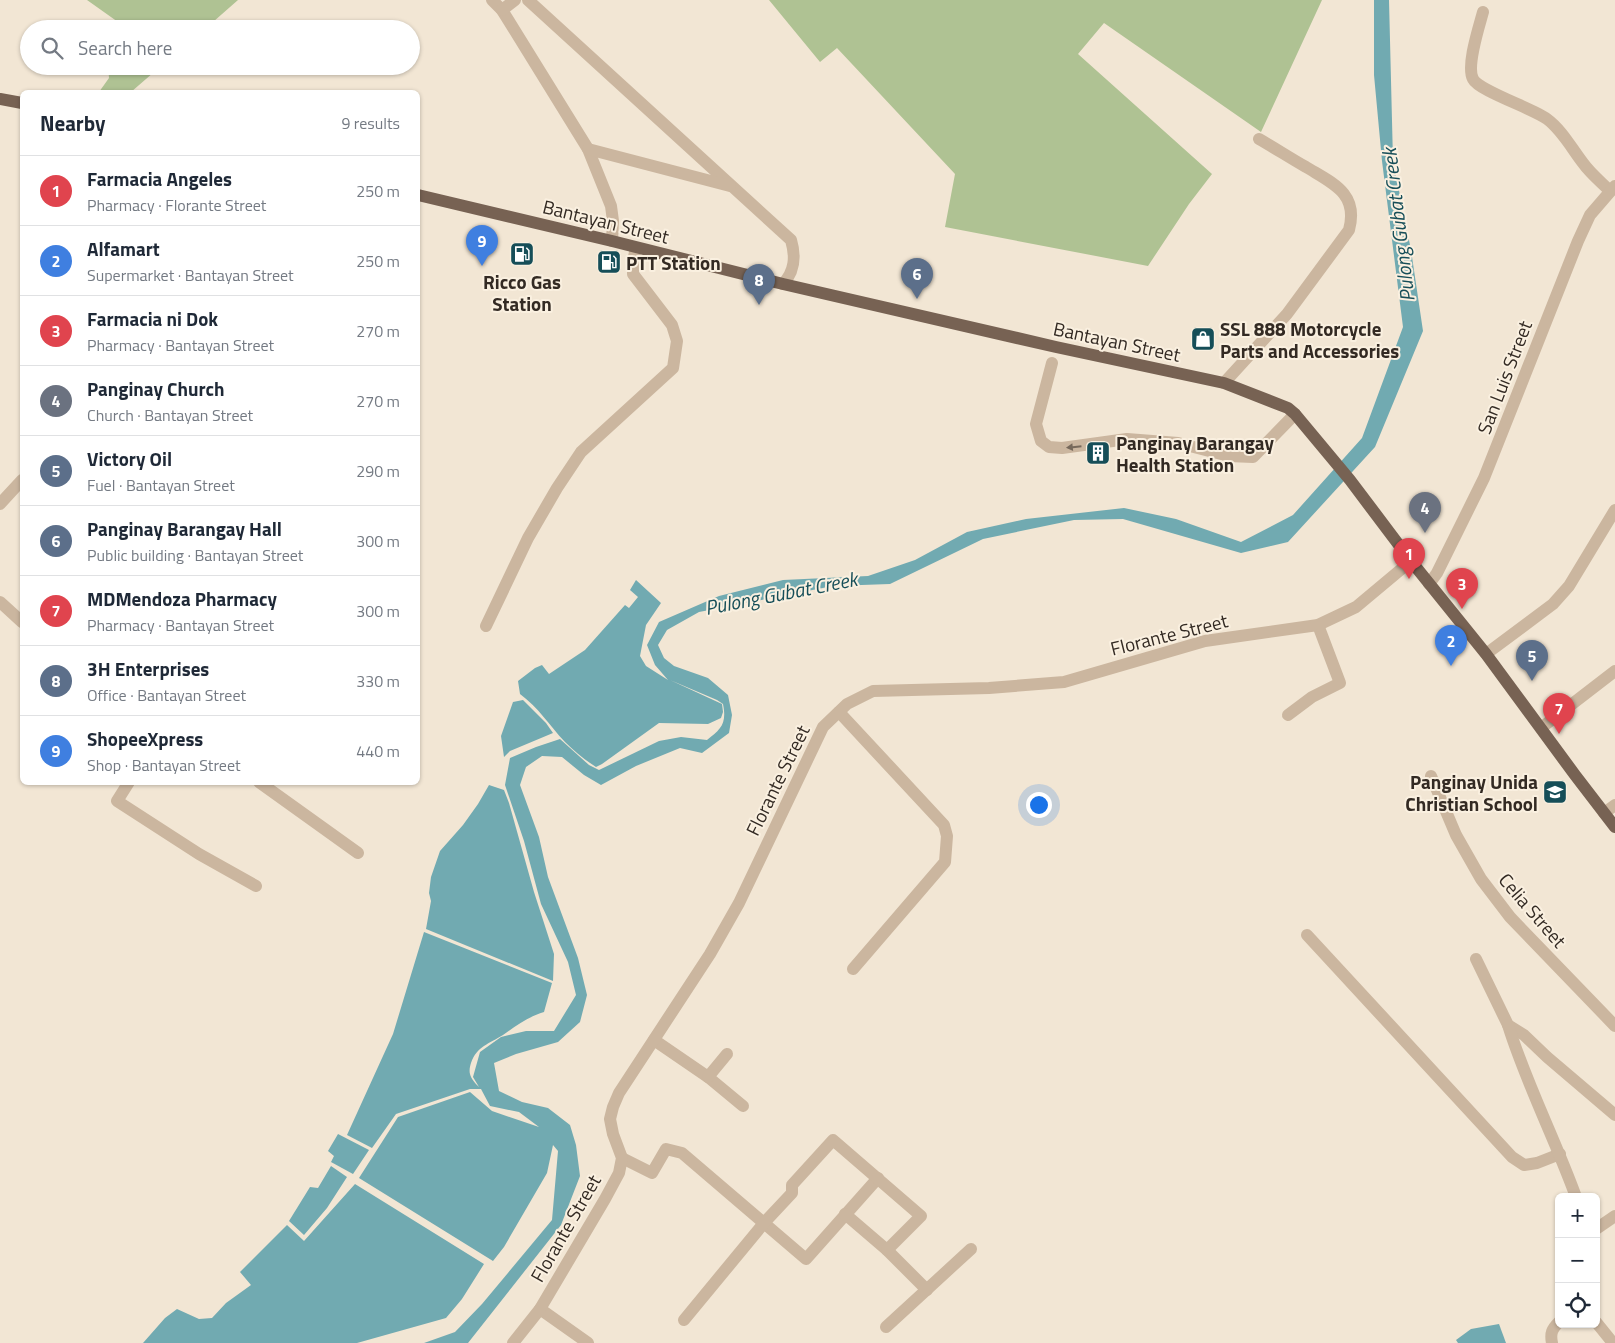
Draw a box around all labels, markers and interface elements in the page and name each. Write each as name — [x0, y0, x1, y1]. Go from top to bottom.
search box — [20, 20, 420, 75]
text: Search here — [78, 33, 172, 62]
icon: search — [38, 34, 66, 62]
text: Nearby — [40, 107, 105, 139]
text: 9 results — [341, 111, 400, 135]
water label: Pulong Gubat Creek — [1373, 144, 1423, 304]
text: Farmacia Angeles — [87, 164, 232, 193]
text: 1 — [52, 179, 60, 203]
text: 250 m — [356, 179, 400, 203]
street label: Bantayan Street — [540, 191, 673, 251]
text: Pharmacy · Florante Street — [87, 193, 266, 217]
pin: 9 — [466, 225, 498, 266]
text: Alfamart — [87, 234, 160, 263]
fuel station icon: Ricco Gas Station — [509, 241, 535, 267]
place label: PTT Station — [626, 248, 721, 277]
text: 2 — [52, 249, 60, 273]
text: 250 m — [356, 249, 400, 273]
fuel station icon: PTT Station — [596, 249, 622, 275]
pin: 6 — [901, 258, 933, 299]
text: Supermarket · Bantayan Street — [87, 263, 294, 287]
pin: 8 — [743, 264, 775, 305]
place label: Ricco Gas Station — [483, 267, 561, 318]
text: Farmacia ni Dok — [87, 304, 218, 333]
street label: Bantayan Street — [1051, 313, 1184, 369]
place label: SSL 888 Motorcycle Parts and Accessories — [1220, 314, 1399, 365]
street label: San Luis Street — [1469, 316, 1539, 438]
text: 3 — [52, 319, 60, 343]
text: 270 m — [356, 319, 400, 343]
shop icon: SSL 888 Motorcycle Parts and Accessories — [1190, 326, 1216, 352]
text: Pharmacy · Bantayan Street — [87, 333, 274, 357]
text: Panginay Church — [87, 374, 225, 403]
text: 4 — [52, 389, 60, 413]
text: 270 m — [356, 389, 400, 413]
text: Church · Bantayan Street — [87, 403, 253, 427]
place label: Panginay Barangay Health Station — [1116, 428, 1274, 479]
building icon: Panginay Barangay Health Station — [1085, 440, 1111, 466]
one-way arrow — [1066, 443, 1082, 451]
text: Victory Oil — [87, 444, 172, 473]
text: 5 — [52, 459, 60, 483]
text: 290 m — [356, 459, 400, 483]
text: Fuel · Bantayan Street — [87, 473, 235, 497]
pin: 4 — [1409, 492, 1441, 533]
text: Panginay Barangay Hall — [87, 514, 282, 543]
text: 6 — [52, 529, 60, 553]
text: 300 m — [356, 529, 400, 553]
pin: 1 — [1393, 538, 1425, 579]
text: Public building · Bantayan Street — [87, 543, 303, 567]
water label: Pulong Gubat Creek — [702, 563, 862, 623]
pin: 3 — [1446, 568, 1478, 609]
text: MDMendoza Pharmacy — [87, 584, 277, 613]
text: 7 — [52, 599, 60, 623]
text: 300 m — [356, 599, 400, 623]
street label: Florante Street — [1107, 605, 1231, 663]
text: Pharmacy · Bantayan Street — [87, 613, 274, 637]
pin: 2 — [1435, 625, 1467, 666]
pin: 5 — [1516, 640, 1548, 681]
text: 3H Enterprises — [87, 654, 209, 683]
text: 8 — [52, 669, 60, 693]
text: 330 m — [356, 669, 400, 693]
text: Office · Bantayan Street — [87, 683, 246, 707]
pin: 7 — [1543, 693, 1575, 734]
street label: Florante Street — [738, 719, 816, 840]
text: ShopeeXpress — [87, 724, 203, 753]
text: 9 — [52, 739, 60, 763]
text: 440 m — [356, 739, 400, 763]
text: Shop · Bantayan Street — [87, 753, 241, 777]
place label: Panginay Unida Christian School — [1405, 767, 1538, 818]
school or university icon: Panginay Unida Christian School — [1542, 779, 1568, 805]
your location — [1026, 792, 1052, 818]
street label: Celia Street — [1492, 866, 1574, 954]
street label: Florante Street — [522, 1168, 608, 1287]
map controls — [1555, 1193, 1600, 1328]
button: + — [1555, 1193, 1600, 1238]
button: − — [1555, 1238, 1600, 1283]
button: locate — [1555, 1283, 1600, 1328]

